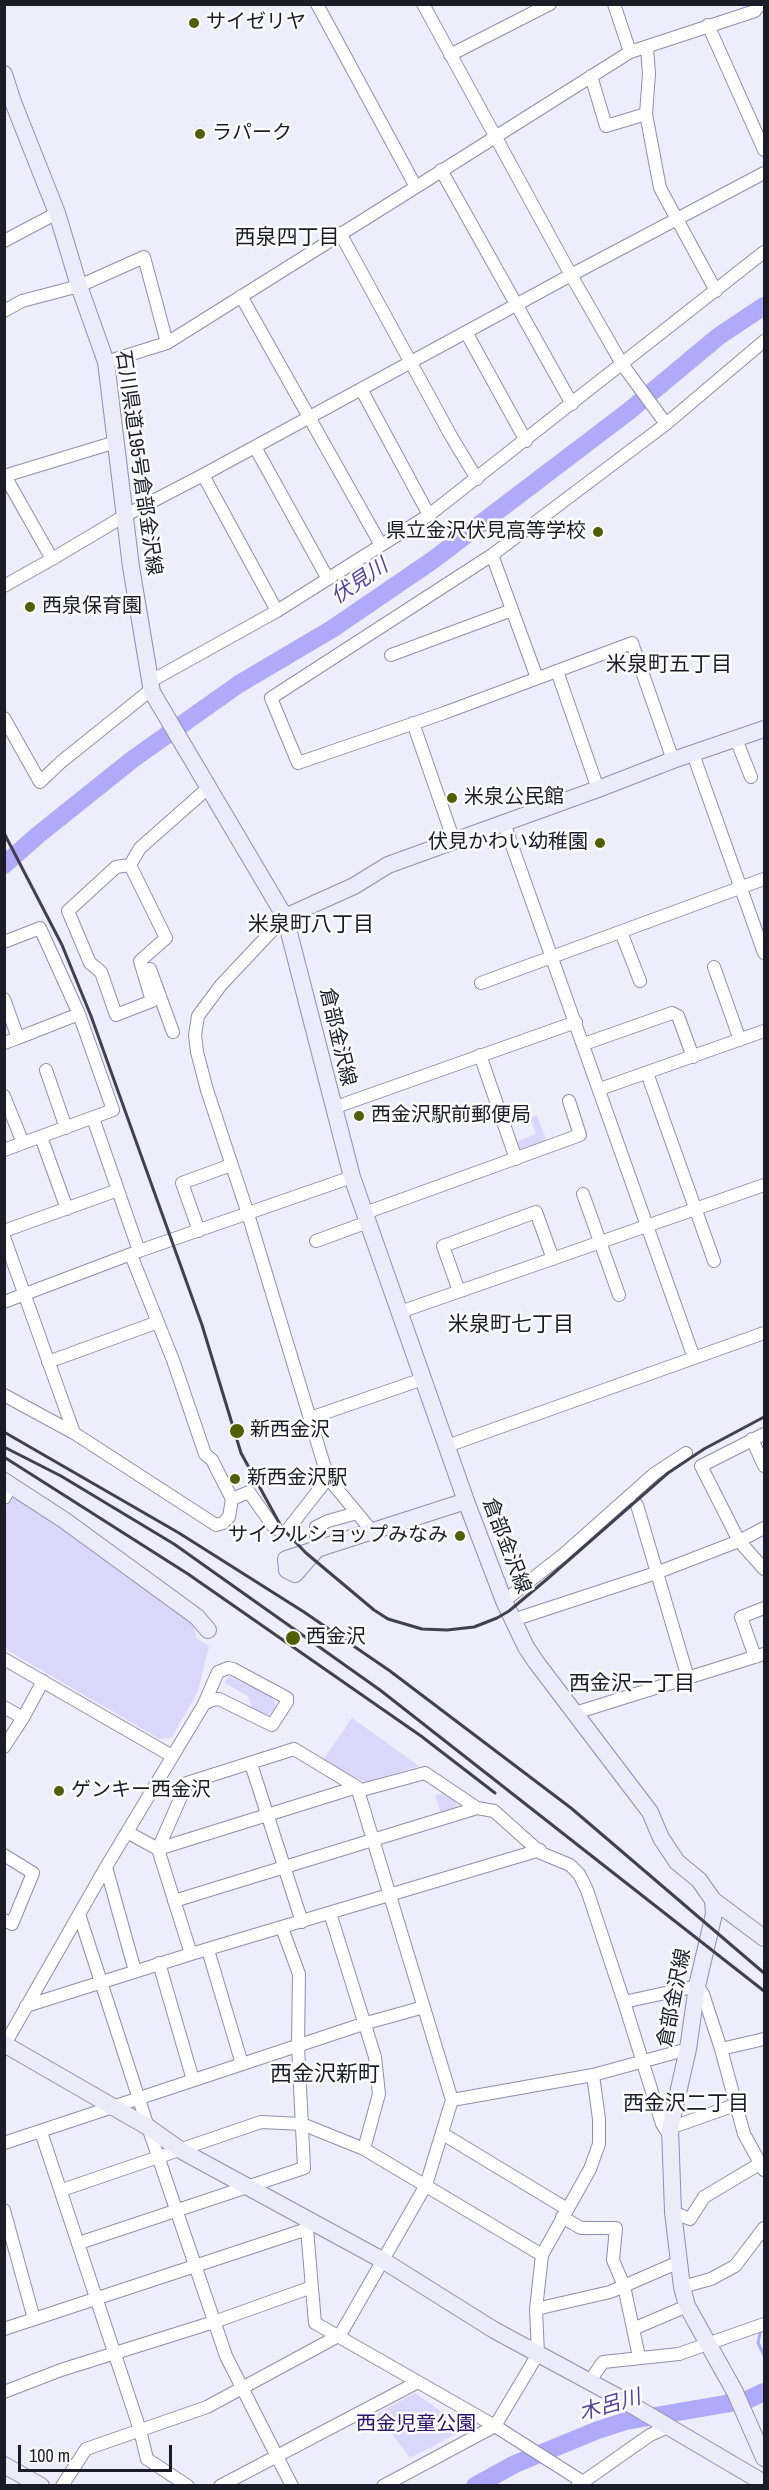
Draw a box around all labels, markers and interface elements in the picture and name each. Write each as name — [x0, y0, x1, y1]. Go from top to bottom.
place label: サイゼリヤ — [206, 11, 306, 35]
marker: サイゼリヤ — [187, 16, 201, 30]
place label: ラパーク — [212, 122, 292, 146]
marker: ラパーク — [193, 127, 207, 141]
district label: 西泉四丁目 — [235, 225, 339, 251]
street label: 石川県道195号倉部金沢線 — [110, 349, 166, 577]
place label: 県立金沢伏見高等学校 — [386, 520, 586, 544]
marker: 県立金沢伏見高等学校 — [591, 525, 605, 539]
water label: 伏見川 — [327, 554, 393, 610]
place label: 西泉保育園 — [42, 595, 142, 619]
marker: 西泉保育園 — [23, 600, 37, 614]
district label: 米泉町五丁目 — [606, 652, 732, 678]
place label: 米泉公民館 — [464, 786, 564, 810]
marker: 米泉公民館 — [445, 791, 459, 805]
place label: 伏見かわい幼稚園 — [428, 831, 588, 855]
marker: 伏見かわい幼稚園 — [593, 836, 607, 850]
district label: 米泉町八丁目 — [248, 912, 374, 938]
street label: 倉部金沢線 — [314, 986, 360, 1088]
place label: 西金沢駅前郵便局 — [371, 1104, 531, 1128]
marker: 西金沢駅前郵便局 — [352, 1109, 366, 1123]
district label: 米泉町七丁目 — [448, 1312, 574, 1338]
place label: 新西金沢 — [250, 1419, 330, 1443]
marker: 新西金沢 — [228, 1422, 246, 1440]
place label: 新西金沢駅 — [247, 1467, 347, 1491]
marker: 新西金沢駅 — [228, 1472, 242, 1486]
street label: 倉部金沢線 — [477, 1495, 535, 1597]
place label: サイクルショップみなみ — [228, 1524, 448, 1548]
marker: サイクルショップみなみ — [453, 1529, 467, 1543]
place label: 西金沢 — [306, 1626, 366, 1650]
marker: 西金沢 — [284, 1629, 302, 1647]
district label: 西金沢一丁目 — [569, 1671, 695, 1697]
place label: ゲンキー西金沢 — [71, 1779, 211, 1803]
marker: ゲンキー西金沢 — [52, 1784, 66, 1798]
street label: 倉部金沢線 — [654, 1947, 696, 2049]
district label: 西金沢新町 — [270, 2062, 380, 2088]
district label: 西金沢二丁目 — [623, 2091, 749, 2117]
water label: 木呂川 — [576, 2385, 644, 2427]
park label: 西金児童公園 — [356, 2413, 476, 2437]
scale bar — [21, 2433, 176, 2471]
text: 100 m — [29, 2443, 70, 2468]

